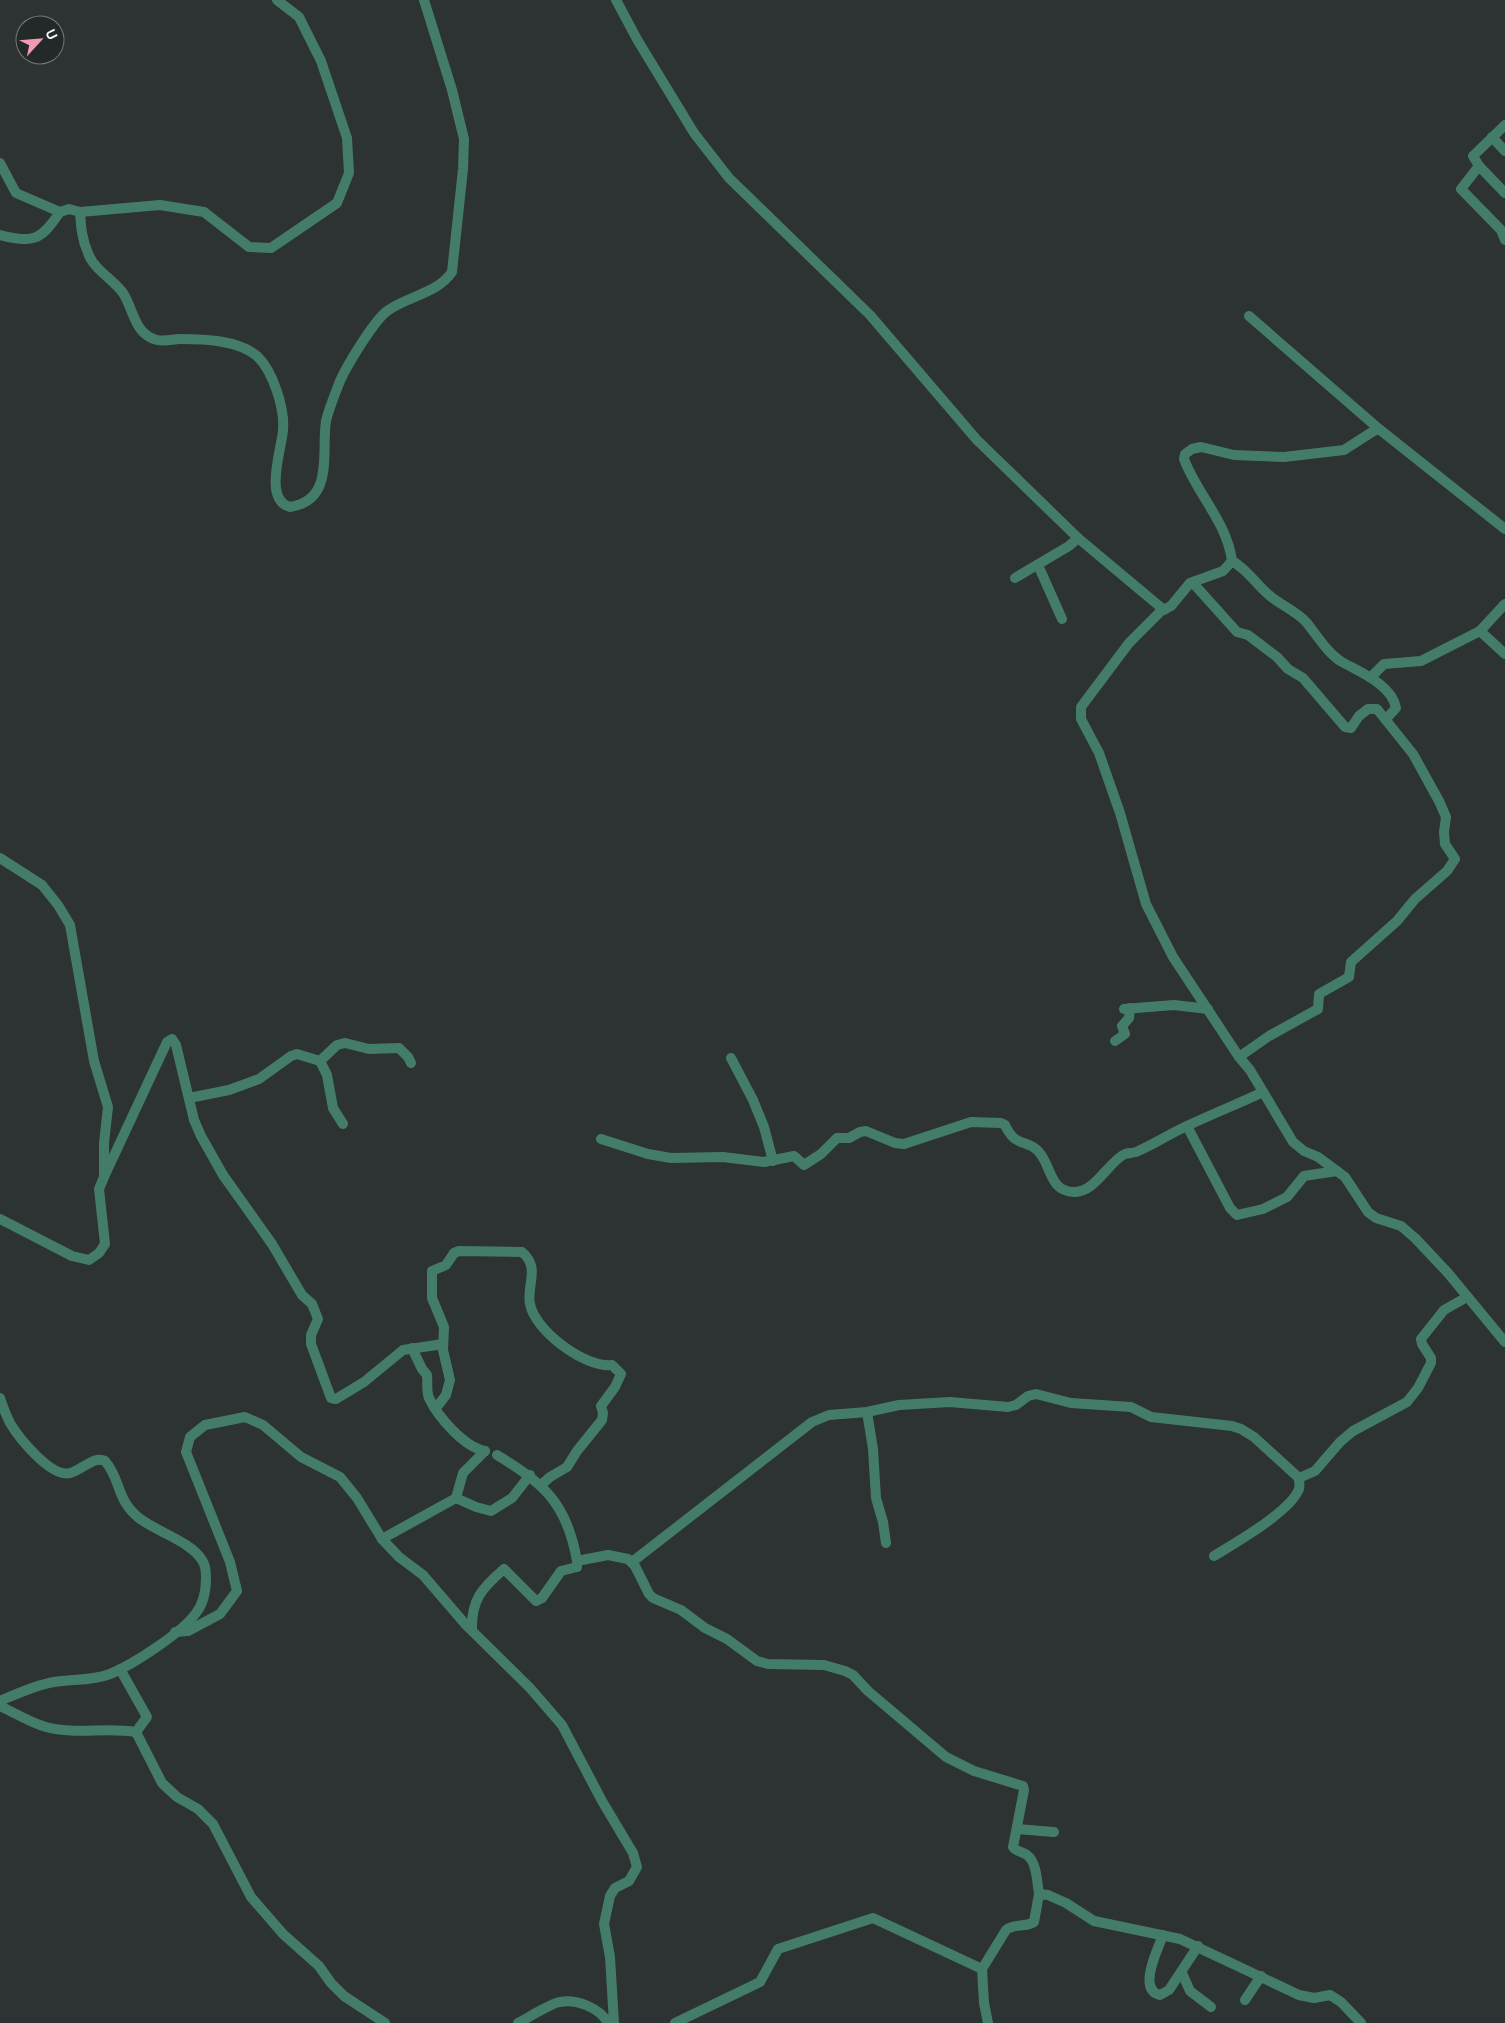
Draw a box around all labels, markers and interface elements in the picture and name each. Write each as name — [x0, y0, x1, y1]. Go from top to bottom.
north arrow — [15, 15, 65, 65]
text: U — [41, 26, 62, 43]

